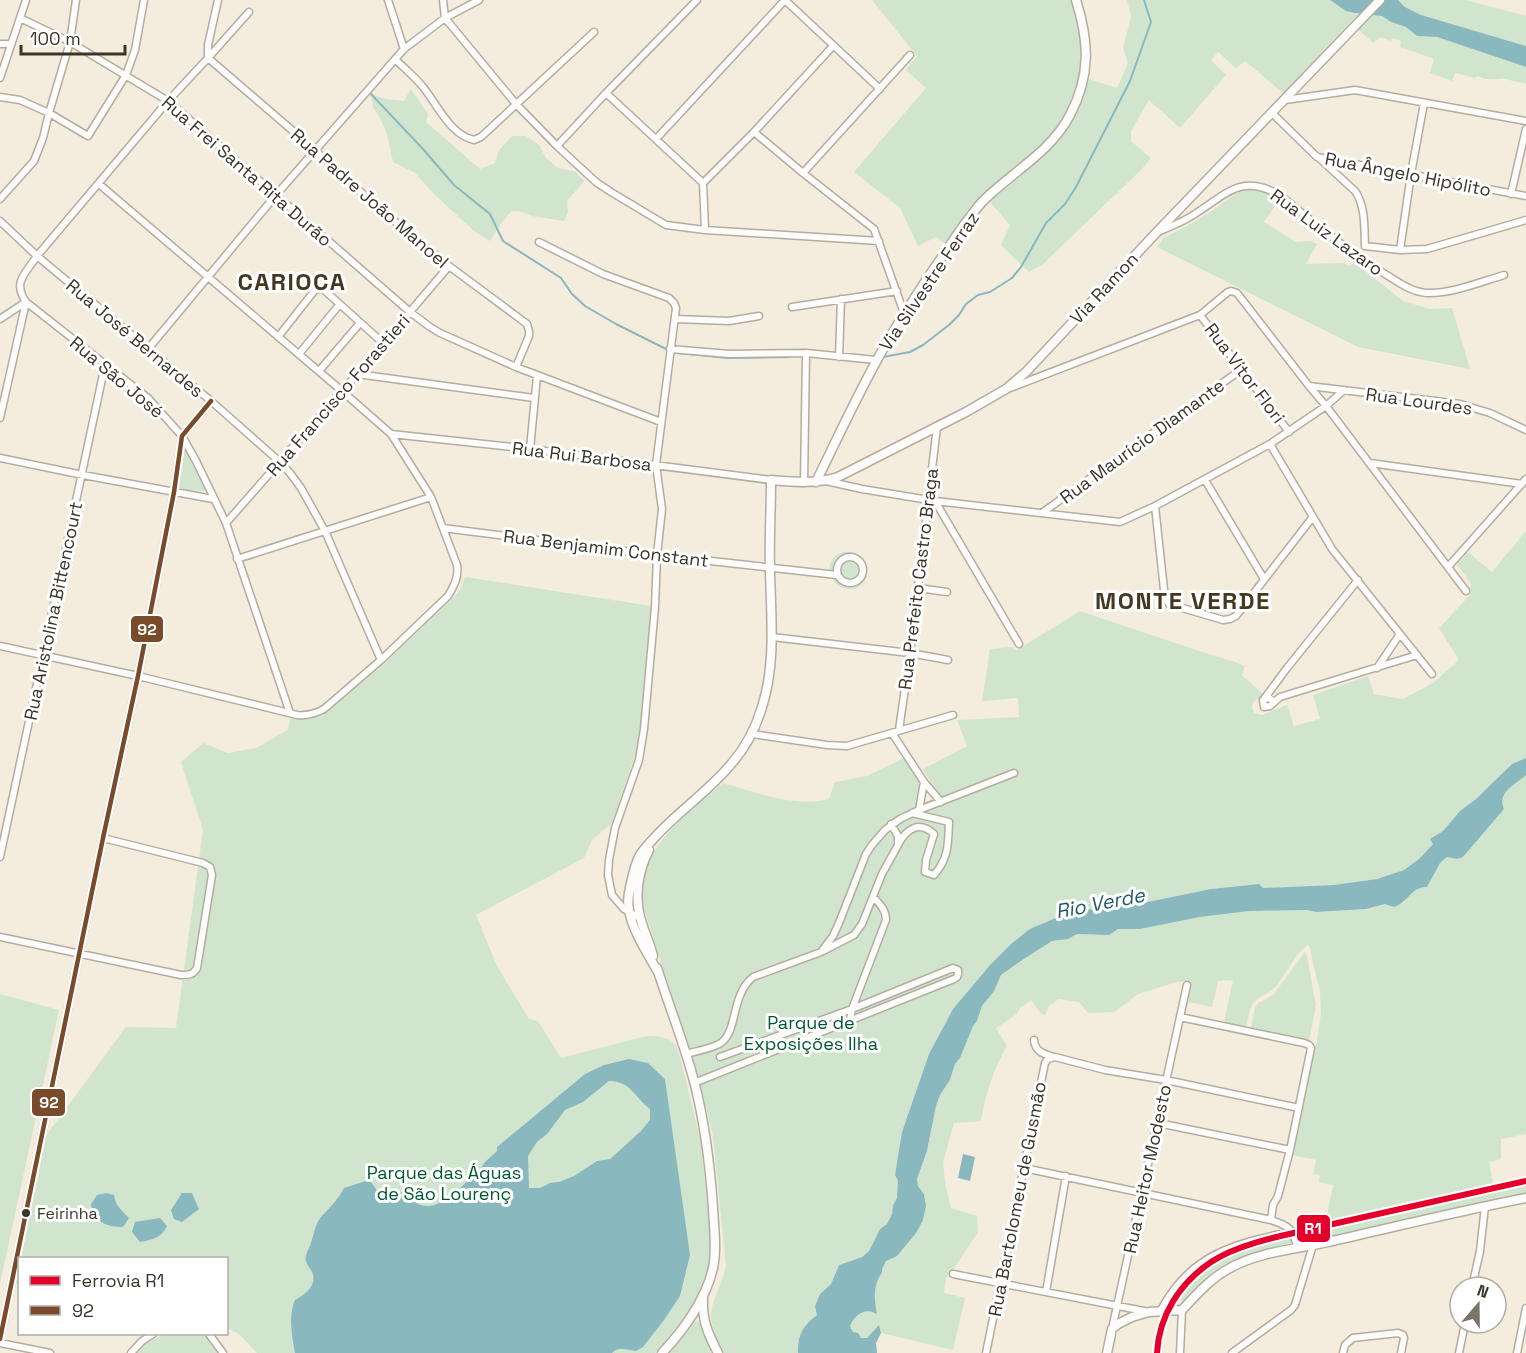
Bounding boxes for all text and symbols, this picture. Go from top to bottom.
scale bar [21,18,124,56]
text: 100 m [30,27,81,50]
street label: Rua Frei Santa Rita Durão [157,91,337,251]
street label: Rua Padre João Manoel [286,123,454,273]
street label: Rua Ângelo Hipólito [1323,147,1493,201]
street label: Rua Luiz Lazaro [1266,183,1388,281]
street label: Via Silvestre Ferraz [874,207,984,355]
street label: Via Ramon [1065,247,1143,329]
district label: CARIOCA [237,266,347,297]
street label: Rua José Bernardes [62,274,208,402]
street label: Rua Francisco Forastieri [261,309,415,481]
street label: Rua Vítor Flori [1200,318,1290,428]
street label: Rua São José [65,331,169,423]
street label: Rua Maurício Diamante [1055,373,1229,509]
street label: Rua Lourdes [1364,382,1474,420]
street label: Rua Rui Barbosa [511,436,653,476]
street label: Rua Prefeito Castro Braga [893,467,943,691]
street label: Rua Aristolina Bittencourt [19,500,87,722]
street label: Rua Benjamim Constant [502,524,710,572]
district label: MONTE VERDE [1095,585,1271,616]
line badge: 92 [130,615,164,643]
text: 92 [137,619,157,640]
water label: Rio Verde [1053,881,1148,924]
park label: Parque de Exposições Ilha [744,1011,878,1055]
street label: Rua Bartolomeu de Gusmão [983,1080,1051,1318]
street label: Rua Heitor Modesto [1118,1082,1176,1256]
line badge: 92 [31,1088,66,1117]
text: 92 [39,1092,59,1113]
park label: Parque das Águas de São Lourenç [367,1161,521,1205]
place label: Feirinha [37,1203,98,1224]
marker: Feirinha [20,1207,32,1219]
line badge: R1 [1296,1214,1331,1243]
text: R1 [1304,1218,1322,1239]
legend [18,1257,228,1335]
text: Ferrovia R1 [72,1269,164,1292]
north arrow [1448,1275,1508,1335]
text: N [1474,1280,1492,1303]
text: 92 [72,1299,94,1322]

